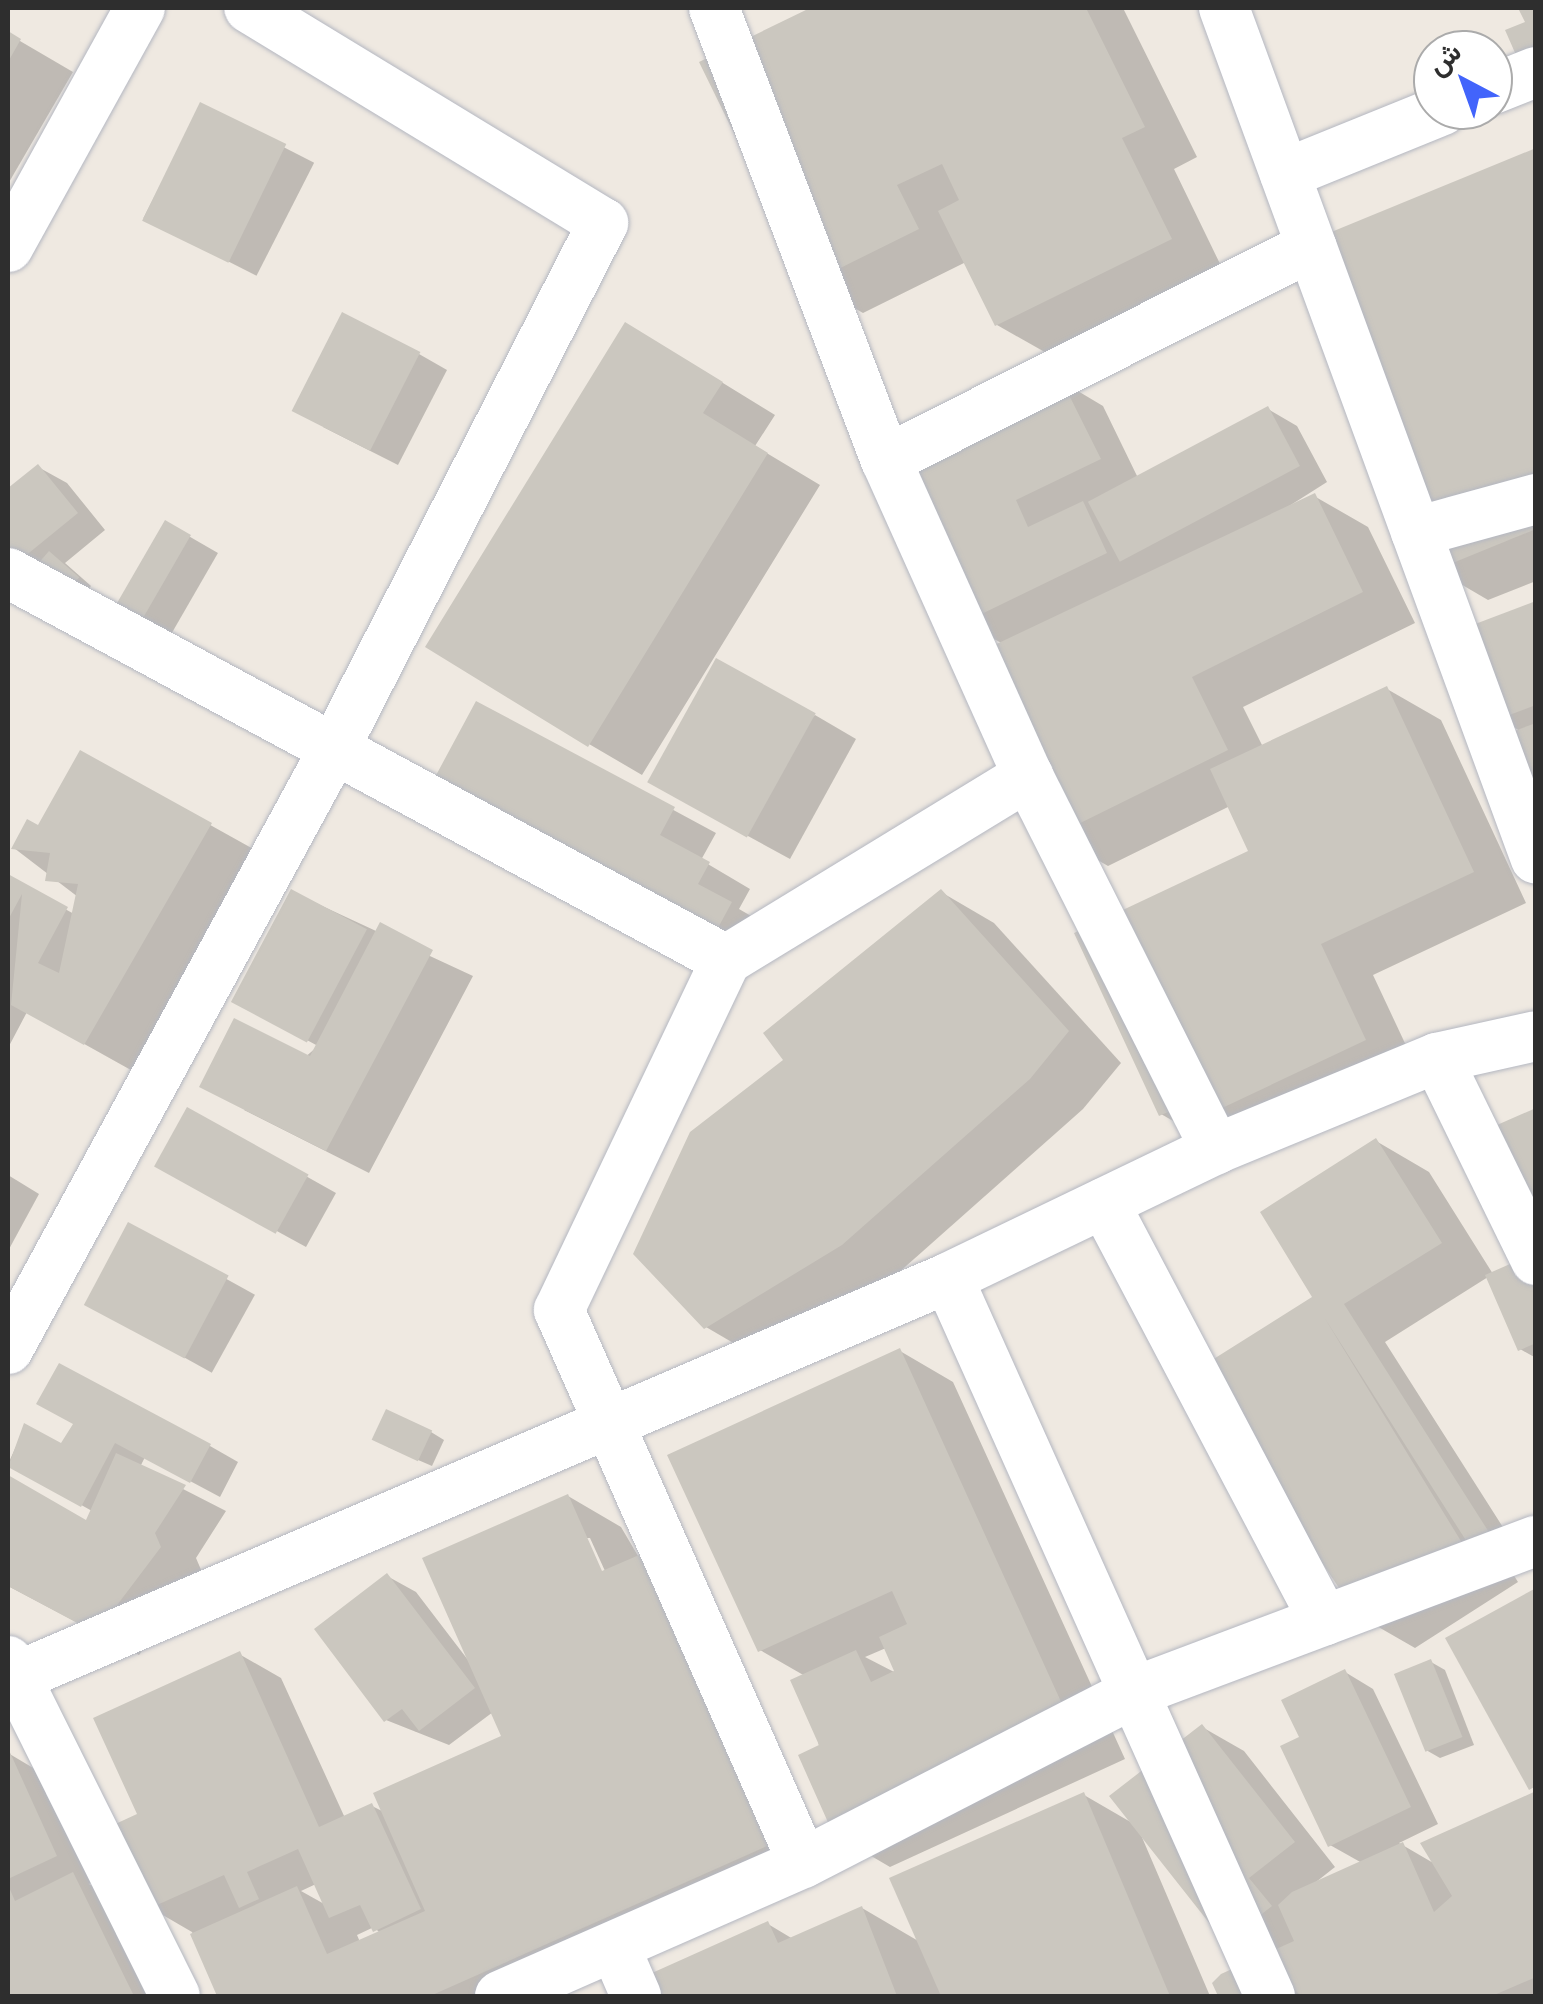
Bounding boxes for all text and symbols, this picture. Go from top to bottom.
north arrow [1413,30,1513,130]
text: ش [1421,35,1468,83]

